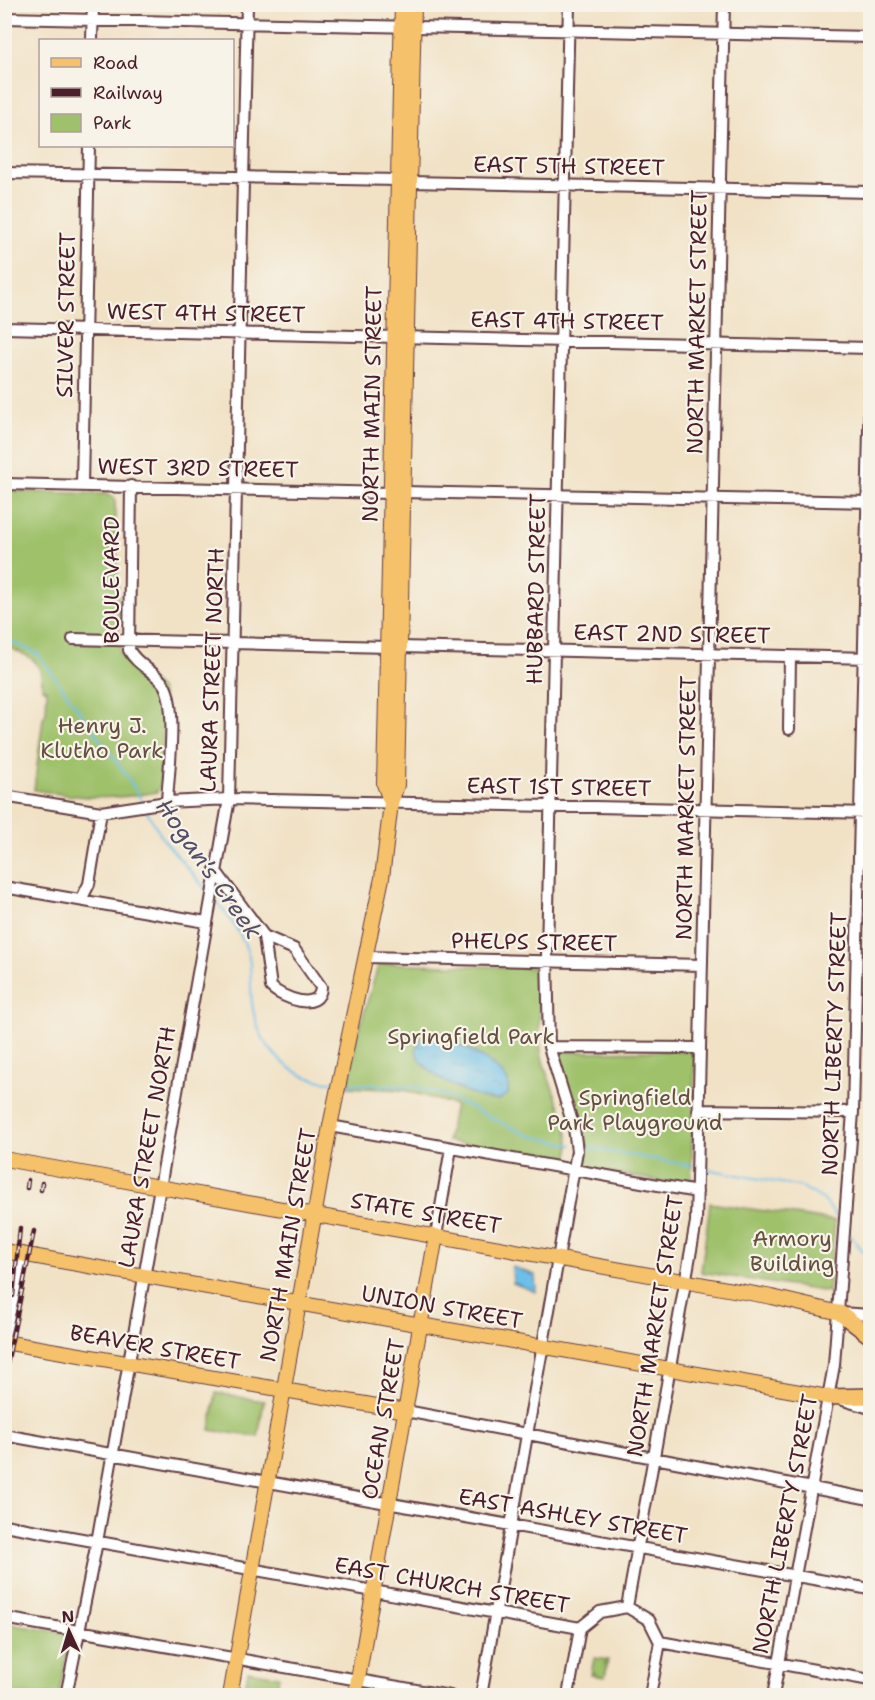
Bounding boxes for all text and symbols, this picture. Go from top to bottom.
legend [39,39,234,147]
text: Road [93,51,138,75]
text: Railway [93,81,163,105]
text: Park [93,111,132,135]
street label: EAST 5TH STREET [473,150,666,182]
street label: NORTH MARKET STREET [680,189,714,455]
street label: SILVER STREET [50,231,82,398]
street label: NORTH MAIN STREET [355,285,389,523]
street label: WEST 4TH STREET [106,297,306,329]
street label: EAST 4TH STREET [470,305,664,337]
street label: WEST 3RD STREET [97,452,299,484]
street label: HUBBARD STREET [520,493,552,685]
street label: BOULEVARD [97,516,126,644]
street label: LAURA STREET NORTH [193,547,231,793]
street label: EAST 2ND STREET [573,618,771,650]
street label: NORTH MARKET STREET [669,675,703,941]
park label: Henry J. Klutho Park [40,711,164,765]
street label: EAST 1ST STREET [466,771,652,803]
water label: Hogan's Creek [148,792,270,946]
street label: NORTH LIBERTY STREET [815,911,853,1176]
street label: PHELPS STREET [451,926,618,958]
park label: Springfield Park [387,1022,555,1051]
street label: LAURA STREET NORTH [111,1024,183,1270]
park label: Springfield Park Playground [547,1083,723,1137]
street label: NORTH MAIN STREET [253,1125,323,1364]
street label: STATE STREET [348,1185,504,1241]
street label: NORTH MARKET STREET [620,1193,690,1459]
park label: Armory Building [750,1224,834,1278]
street label: UNION STREET [359,1279,525,1336]
street label: BEAVER STREET [67,1318,243,1376]
street label: OCEAN STREET [355,1336,411,1502]
street label: NORTH LIBERTY STREET [746,1391,825,1656]
street label: EAST ASHLEY STREET [456,1482,690,1551]
street label: EAST CHURCH STREET [332,1550,572,1620]
north arrow [39,1601,99,1661]
text: N [61,1606,75,1627]

